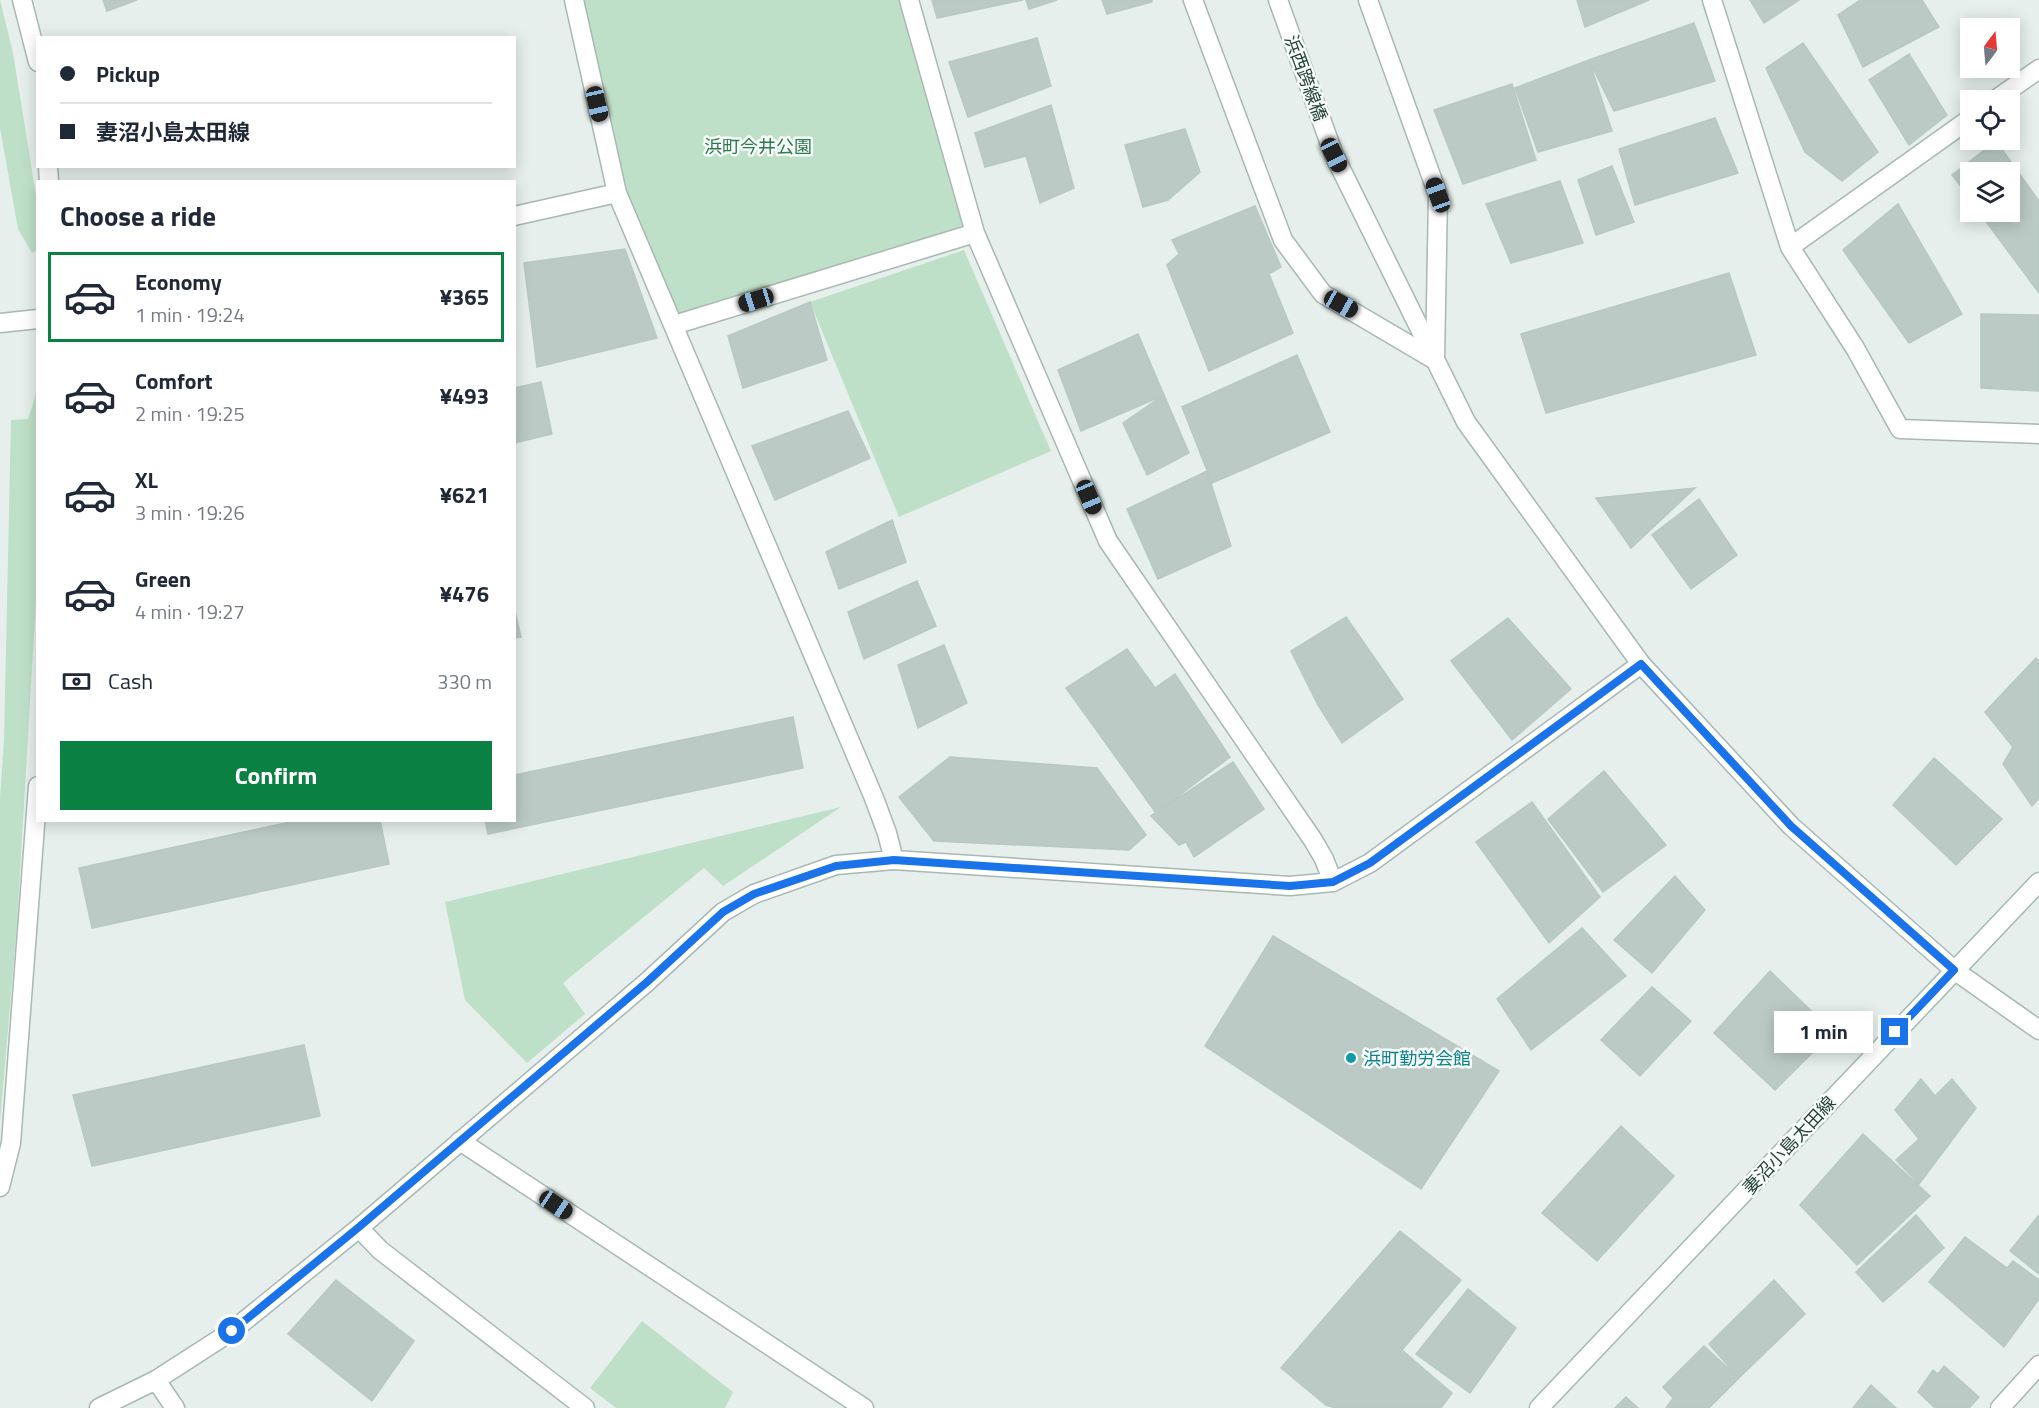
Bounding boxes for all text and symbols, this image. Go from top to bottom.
north arrow [1960,18,2020,78]
map controls [1960,18,2020,222]
street label: 浜西跨線橋 [1278,31,1334,125]
text: Pickup [96,57,160,91]
car [584,84,610,124]
button: locate [1960,90,2020,150]
text: 妻沼小島太田線 [96,115,250,149]
park label: 浜町今井公園 [704,133,812,160]
car [1318,135,1350,175]
button: layers [1960,162,2020,222]
car [1423,175,1453,215]
text: Choose a ride [60,195,216,236]
text: Economy [135,265,222,299]
icon: car [63,270,117,324]
text: ¥365 [440,280,489,314]
car [736,286,776,314]
car [1321,287,1361,321]
text: 1 min · 19:24 [135,299,245,330]
text: Comfort [135,364,213,398]
icon: car [63,369,117,423]
text: ¥493 [440,379,489,413]
text: 2 min · 19:25 [135,398,245,429]
text: XL [135,463,158,497]
icon: car [63,468,117,522]
car [1074,477,1104,517]
text: ¥621 [440,478,489,512]
text: 3 min · 19:26 [135,497,245,528]
text: Green [135,562,191,596]
icon: car [63,567,117,621]
text: ¥476 [440,577,489,611]
text: 4 min · 19:27 [135,596,245,627]
text: Cash [108,664,153,698]
icon: cash [60,665,93,698]
text: 330 m [437,666,492,697]
button: Confirm [60,741,492,810]
callout: 1 min [1775,1011,1874,1053]
text: 1 min [1799,1016,1848,1047]
route end [1881,1018,1908,1045]
place label: 浜町勤労会館 [1363,1045,1471,1072]
marker: 浜町勤労会館 [1344,1051,1358,1065]
street label: 妻沼小島太田線 [1736,1090,1842,1200]
car [536,1187,576,1223]
route start [218,1317,245,1344]

